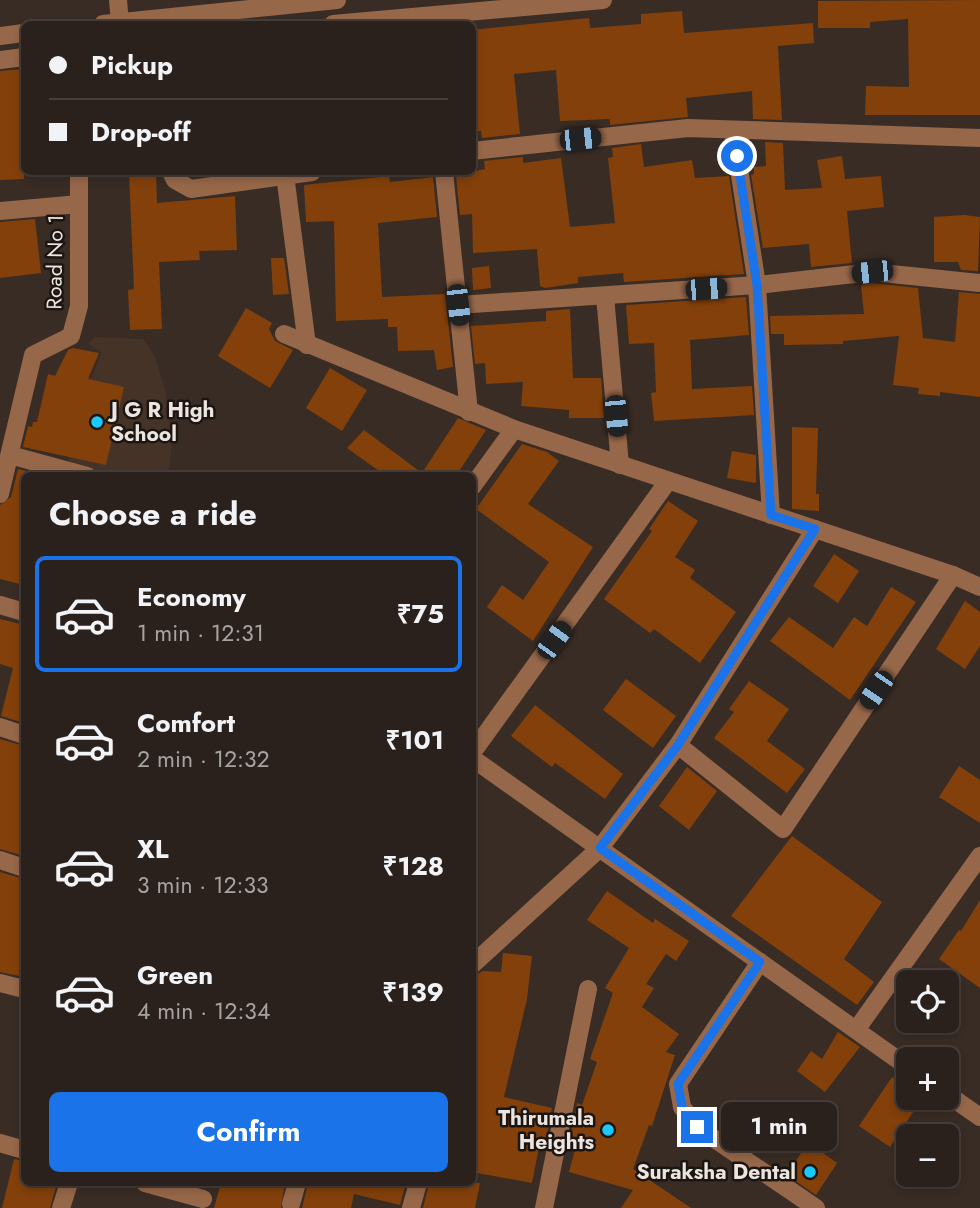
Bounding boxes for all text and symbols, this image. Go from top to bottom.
text: Pickup [91,46,173,84]
text: Drop-off [91,113,191,151]
car [559,126,602,152]
route start [721,140,753,172]
street label: Road No 1 [39,214,71,310]
car [851,259,894,285]
car [685,277,728,301]
car [446,283,471,327]
car [604,394,629,438]
place label: J G R High School [107,395,215,449]
marker: J G R High School [89,414,105,430]
text: Choose a ride [49,491,257,537]
text: Economy [137,578,246,616]
icon: car [53,583,116,646]
text: ₹75 [397,595,444,633]
text: 1 min · 12:31 [137,616,264,650]
car [534,617,575,663]
car [856,667,897,713]
text: Comfort [137,704,235,742]
icon: car [53,709,116,772]
text: ₹101 [385,721,444,759]
text: 2 min · 12:32 [137,742,270,776]
text: XL [137,830,169,868]
icon: car [53,835,116,898]
text: ₹128 [383,847,444,885]
text: 3 min · 12:33 [137,868,269,902]
text: Green [137,956,213,994]
icon: car [53,961,116,1024]
map controls [896,970,959,1187]
button: locate [896,970,959,1033]
text: ₹139 [382,973,444,1011]
text: 4 min · 12:34 [137,994,270,1028]
button: + [896,1047,959,1110]
button: Confirm [49,1092,448,1172]
callout: 1 min [722,1102,837,1152]
place label: Thirumala Heights [498,1103,594,1157]
text: 1 min [750,1109,808,1143]
route end [681,1111,713,1143]
marker: Thirumala Heights [600,1122,616,1138]
button: − [896,1124,959,1187]
place label: Suraksha Dental [636,1157,796,1187]
marker: Suraksha Dental [802,1164,818,1180]

